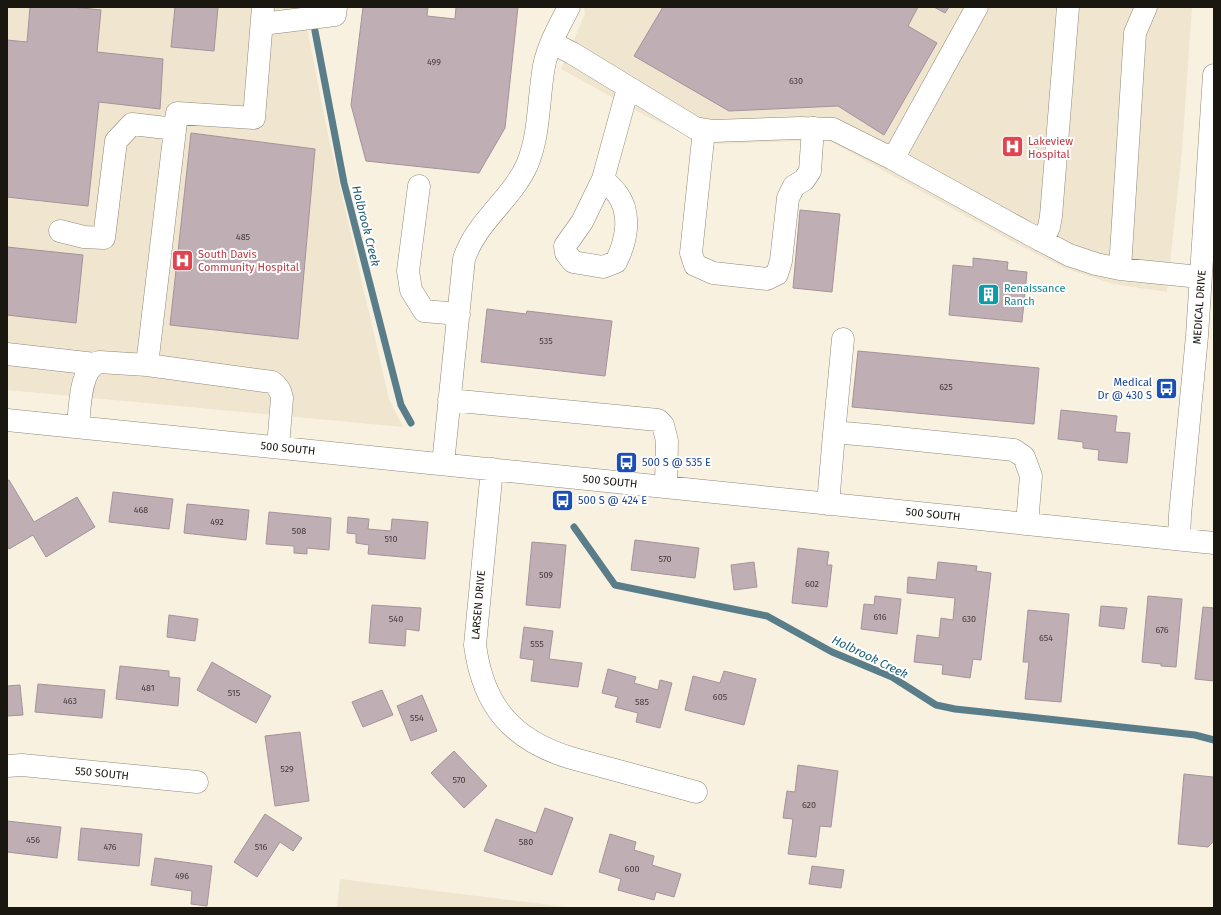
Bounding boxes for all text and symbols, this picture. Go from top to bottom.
house number: 499 [427,57,441,67]
house number: 630 [789,76,803,86]
hospital icon: Lakeview Hospital [999,134,1025,160]
place label: Lakeview Hospital [1028,135,1073,161]
water label: Holbrook Creek [349,184,383,268]
house number: 485 [236,232,251,242]
hospital icon: South Davis Community Hospital [169,247,195,273]
place label: South Davis Community Hospital [198,248,299,274]
street label: MEDICAL DRIVE [1190,269,1209,345]
building icon: Renaissance Ranch [975,281,1001,307]
place label: Renaissance Ranch [1004,282,1066,308]
house number: 535 [539,336,553,346]
bus stop icon: Medical Dr @ 430 S [1154,375,1180,401]
place label: Medical Dr @ 430 S [1097,376,1152,402]
house number: 625 [939,382,953,392]
street label: 500 SOUTH [260,439,316,458]
bus stop icon: 500 S @ 535 E [613,449,639,475]
place label: 500 S @ 535 E [642,456,711,469]
street label: 500 SOUTH [582,472,638,491]
bus stop icon: 500 S @ 424 E [550,487,576,513]
place label: 500 S @ 424 E [578,494,647,507]
house number: 468 [134,505,148,515]
street label: 500 SOUTH [905,505,961,524]
house number: 492 [210,517,224,527]
house number: 508 [292,526,306,536]
house number: 510 [385,534,397,544]
house number: 570 [658,554,672,564]
street label: LARSEN DRIVE [469,570,488,640]
house number: 509 [539,570,553,580]
house number: 602 [805,579,819,589]
house number: 616 [873,612,887,622]
house number: 540 [389,614,403,624]
house number: 630 [962,614,976,624]
house number: 676 [1155,625,1169,635]
water label: Holbrook Creek [830,633,911,682]
house number: 654 [1039,633,1053,643]
house number: 555 [530,639,544,649]
house number: 481 [141,683,155,693]
house number: 515 [228,688,241,698]
house number: 605 [713,692,728,702]
house number: 463 [63,696,77,706]
house number: 585 [635,697,649,707]
house number: 554 [410,713,424,723]
street label: 550 SOUTH [74,764,130,783]
house number: 529 [280,764,294,774]
house number: 570 [452,775,466,785]
house number: 620 [802,800,816,810]
house number: 456 [26,835,40,845]
house number: 580 [519,837,533,847]
house number: 476 [103,842,117,852]
house number: 516 [255,842,268,852]
house number: 600 [625,864,639,874]
house number: 496 [175,871,189,881]

